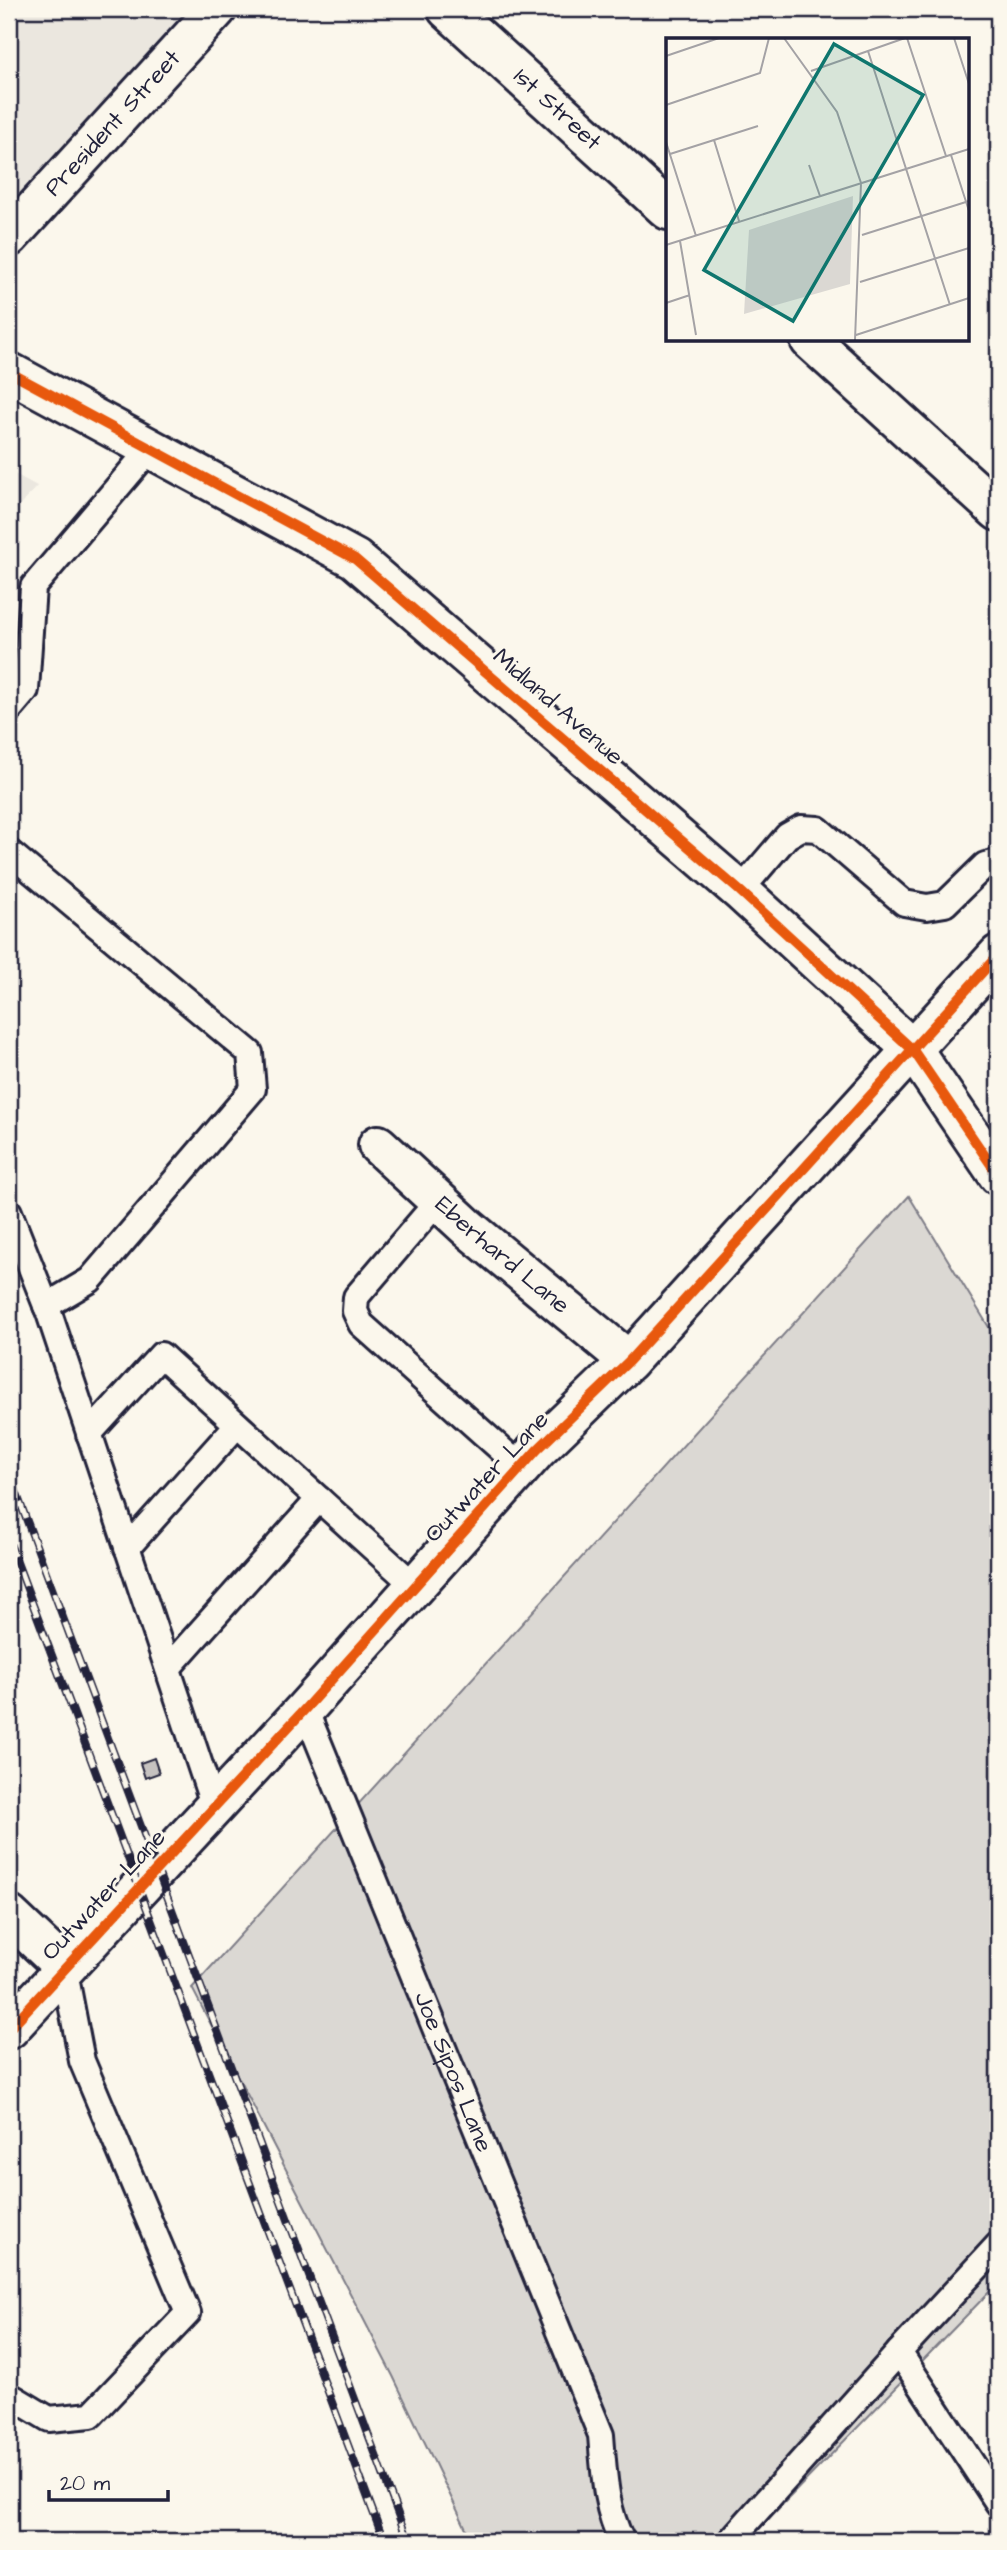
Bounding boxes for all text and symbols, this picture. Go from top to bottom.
inset map [666,38,968,341]
street label: President Street [37,42,189,204]
street label: 1st Street [506,60,609,159]
street label: Midland Avenue [485,640,631,774]
street label: Eberhard Lane [427,1188,577,1322]
street label: Outwater Lane [417,1404,557,1550]
street label: Outwater Lane [34,1822,174,1968]
street label: Joe Sipos Lane [405,1987,501,2157]
scale bar [49,2459,168,2503]
text: 20 m [60,2469,111,2498]

